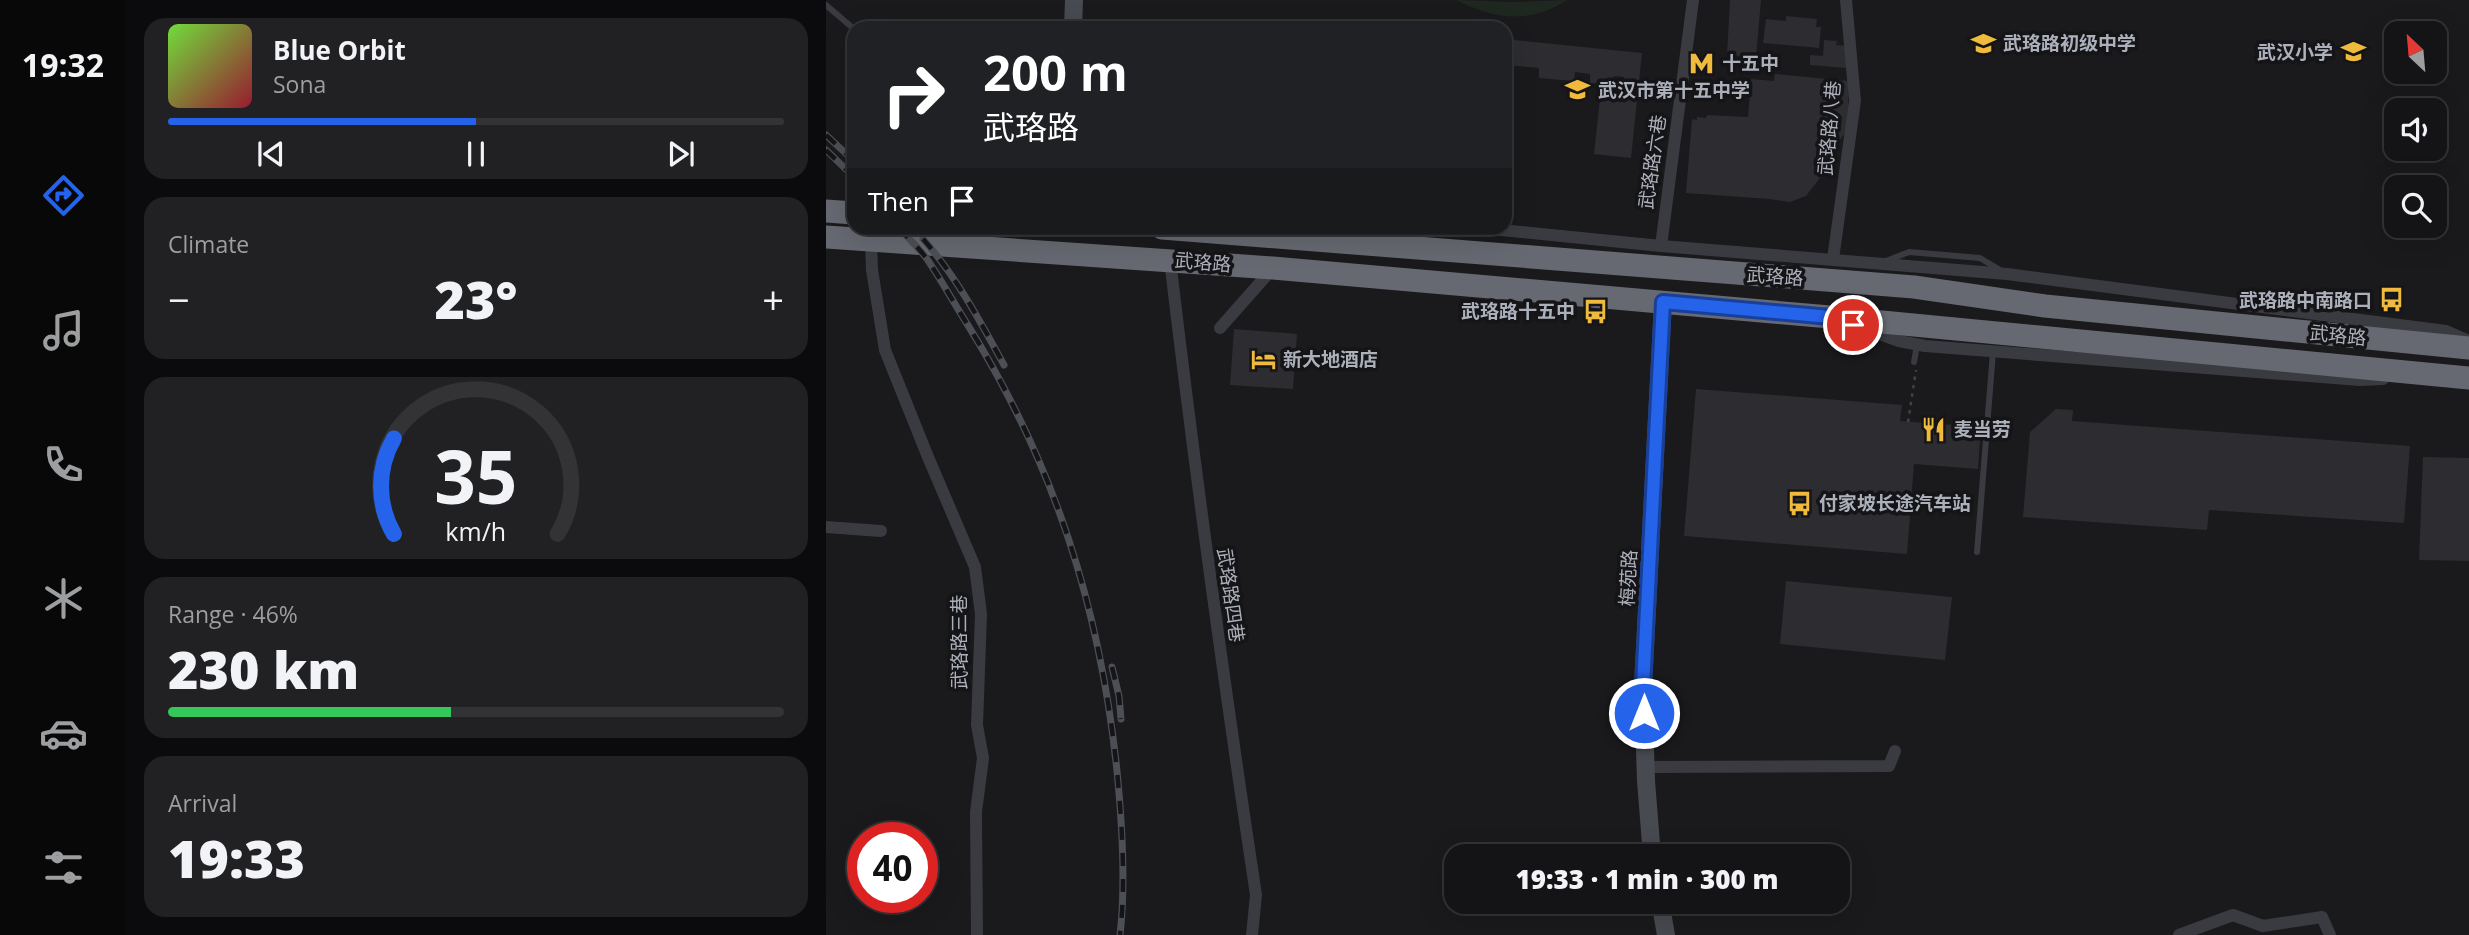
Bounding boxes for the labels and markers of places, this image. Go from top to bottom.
school or university icon: 武珞路初级中学 [1969,29,1997,57]
place label: 武珞路初级中学 [2003,30,2136,56]
school or university icon: 武汉小学 [2339,38,2367,66]
place label: 武汉小学 [2257,39,2333,65]
metro station icon: 十五中 [1688,49,1716,77]
place label: 十五中 [1722,50,1779,76]
school or university icon: 武汉市第十五中学 [1564,76,1592,104]
place label: 武汉市第十五中学 [1598,77,1750,103]
bus stop icon: 武珞路中南路口 [2378,286,2406,314]
place label: 武珞路中南路口 [2239,287,2372,313]
pin [1823,295,1883,355]
bus stop icon: 武珞路十五中 [1581,297,1609,325]
place label: 武珞路十五中 [1461,298,1575,324]
hotel icon: 新大地酒店 [1249,345,1277,373]
place label: 新大地酒店 [1283,346,1378,372]
restaurant icon: 麦当劳 [1920,415,1948,443]
place label: 麦当劳 [1954,416,2011,442]
bus stop icon: 付家坡长途汽车站 [1785,489,1813,517]
place label: 付家坡长途汽车站 [1819,490,1971,516]

